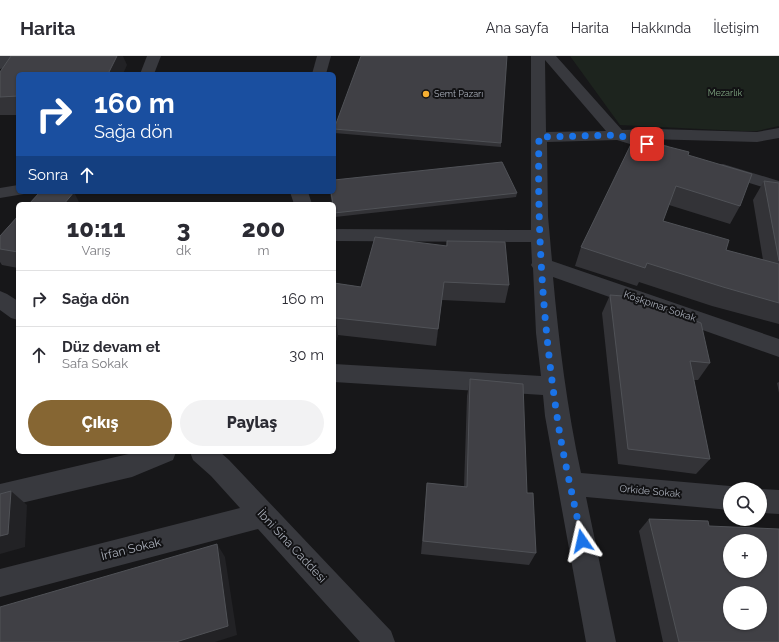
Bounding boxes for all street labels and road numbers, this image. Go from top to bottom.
street label: Köşkpınar Sokak [622,288,698,324]
street label: Orkide Sokak [619,483,682,499]
street label: İbni Sina Caddesi [255,507,329,585]
street label: İrfan Sokak [100,535,163,563]

